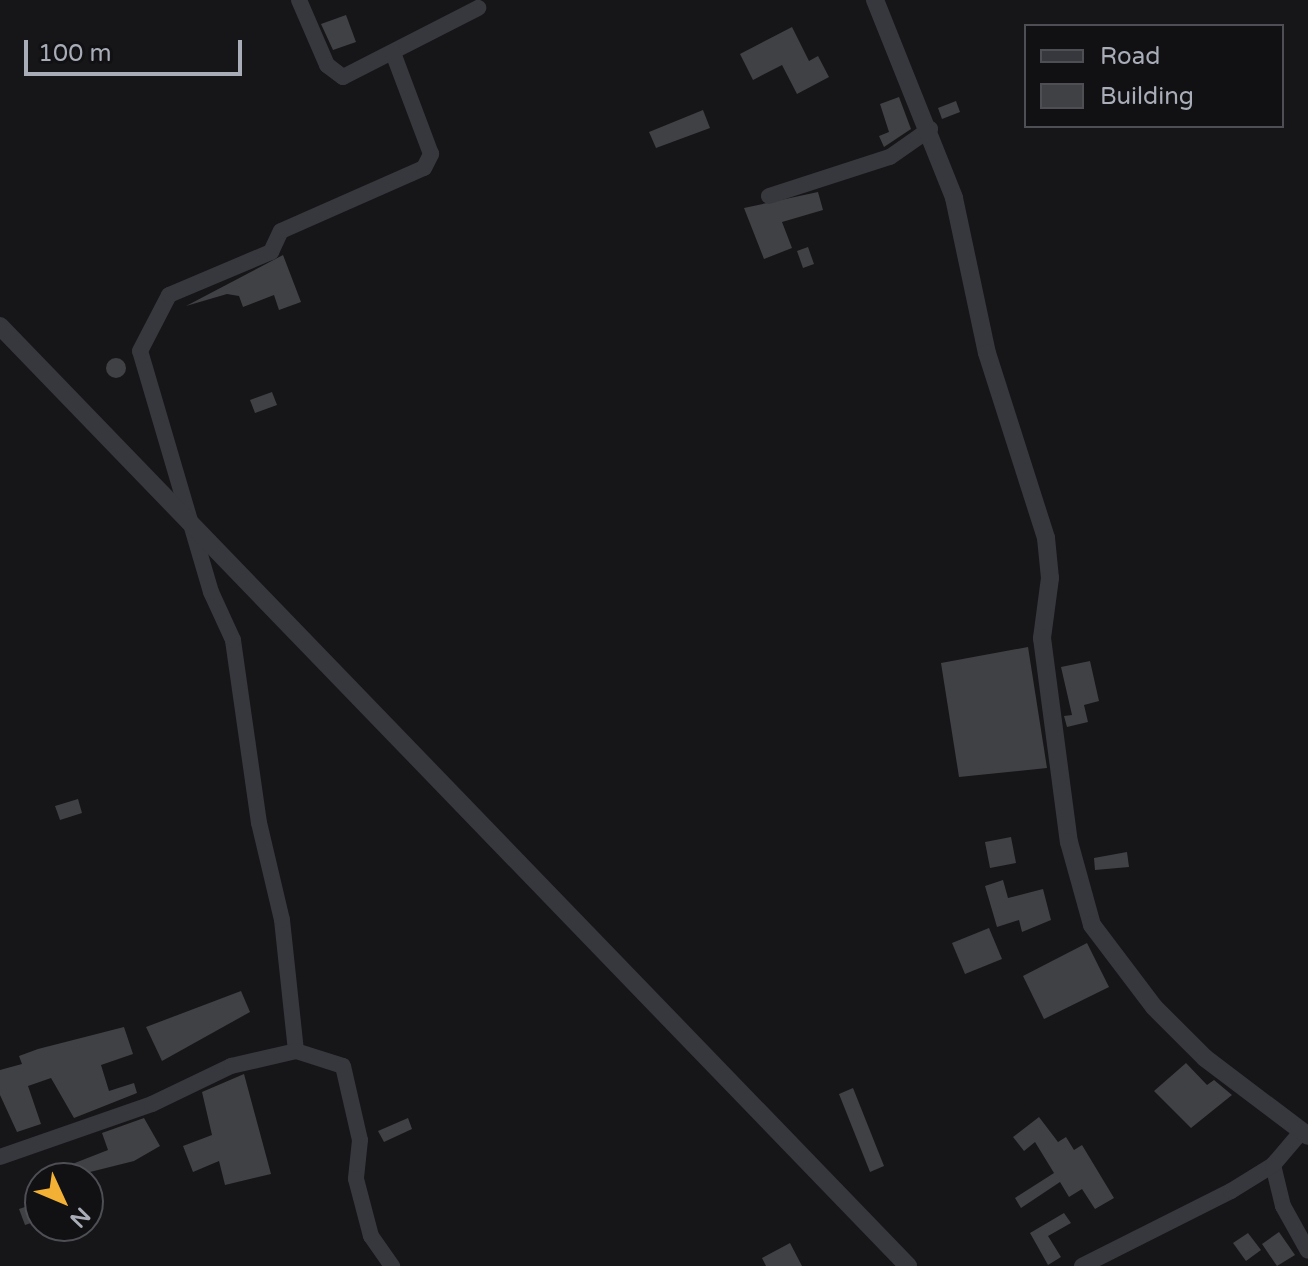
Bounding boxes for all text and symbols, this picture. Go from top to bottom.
scale bar [28,24,246,74]
legend [1024,24,1284,128]
text: 100 m [38,39,112,68]
text: Road [1100,42,1160,71]
text: Building [1100,82,1194,111]
north arrow [24,1162,104,1242]
text: N [64,1202,95,1233]

